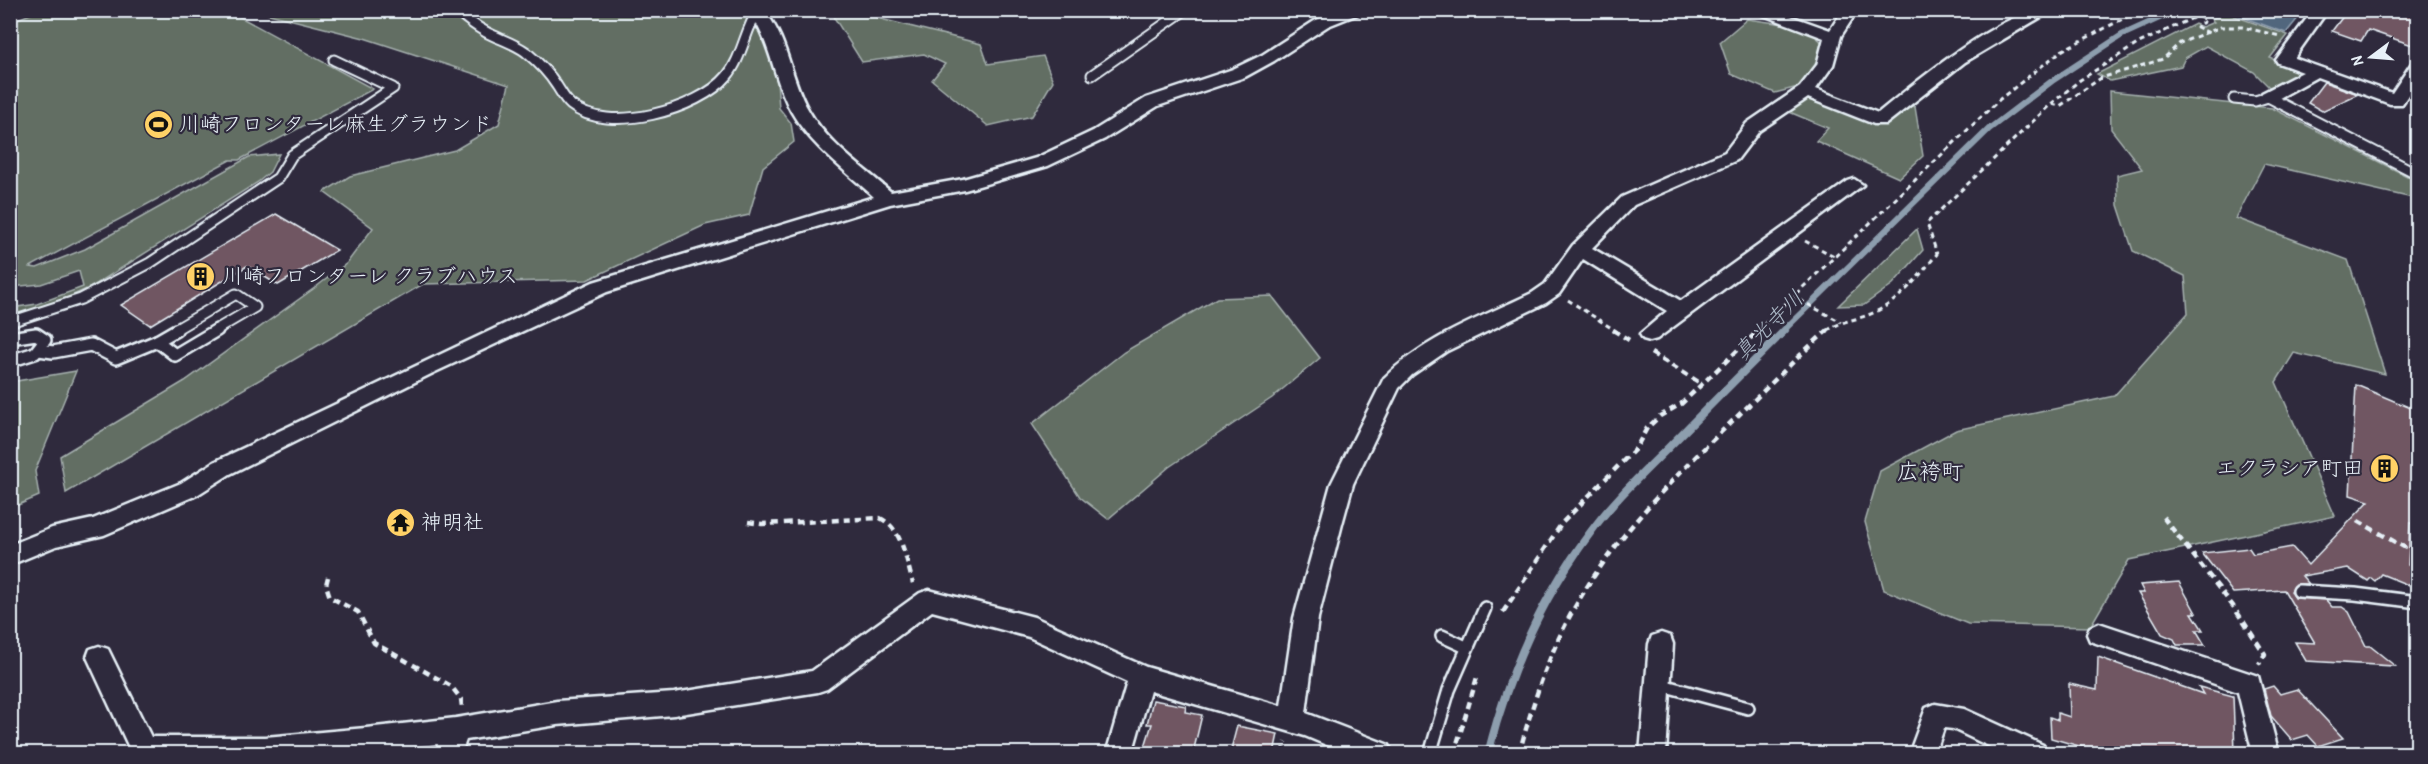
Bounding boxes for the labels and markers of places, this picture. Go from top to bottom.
sports icon: 川崎フロンターレ麻生グラウンド [142,108,174,140]
place label: 川崎フロンターレ麻生グラウンド [179,109,492,138]
building icon: 川崎フロンターレ クラブハウス [185,260,217,292]
place label: 川崎フロンターレ クラブハウス [222,261,518,290]
building icon: エクラシア町田 [2368,452,2400,484]
place label: エクラシア町田 [2216,453,2363,482]
temple icon: 神明社 [384,506,416,538]
place label: 神明社 [421,507,484,536]

